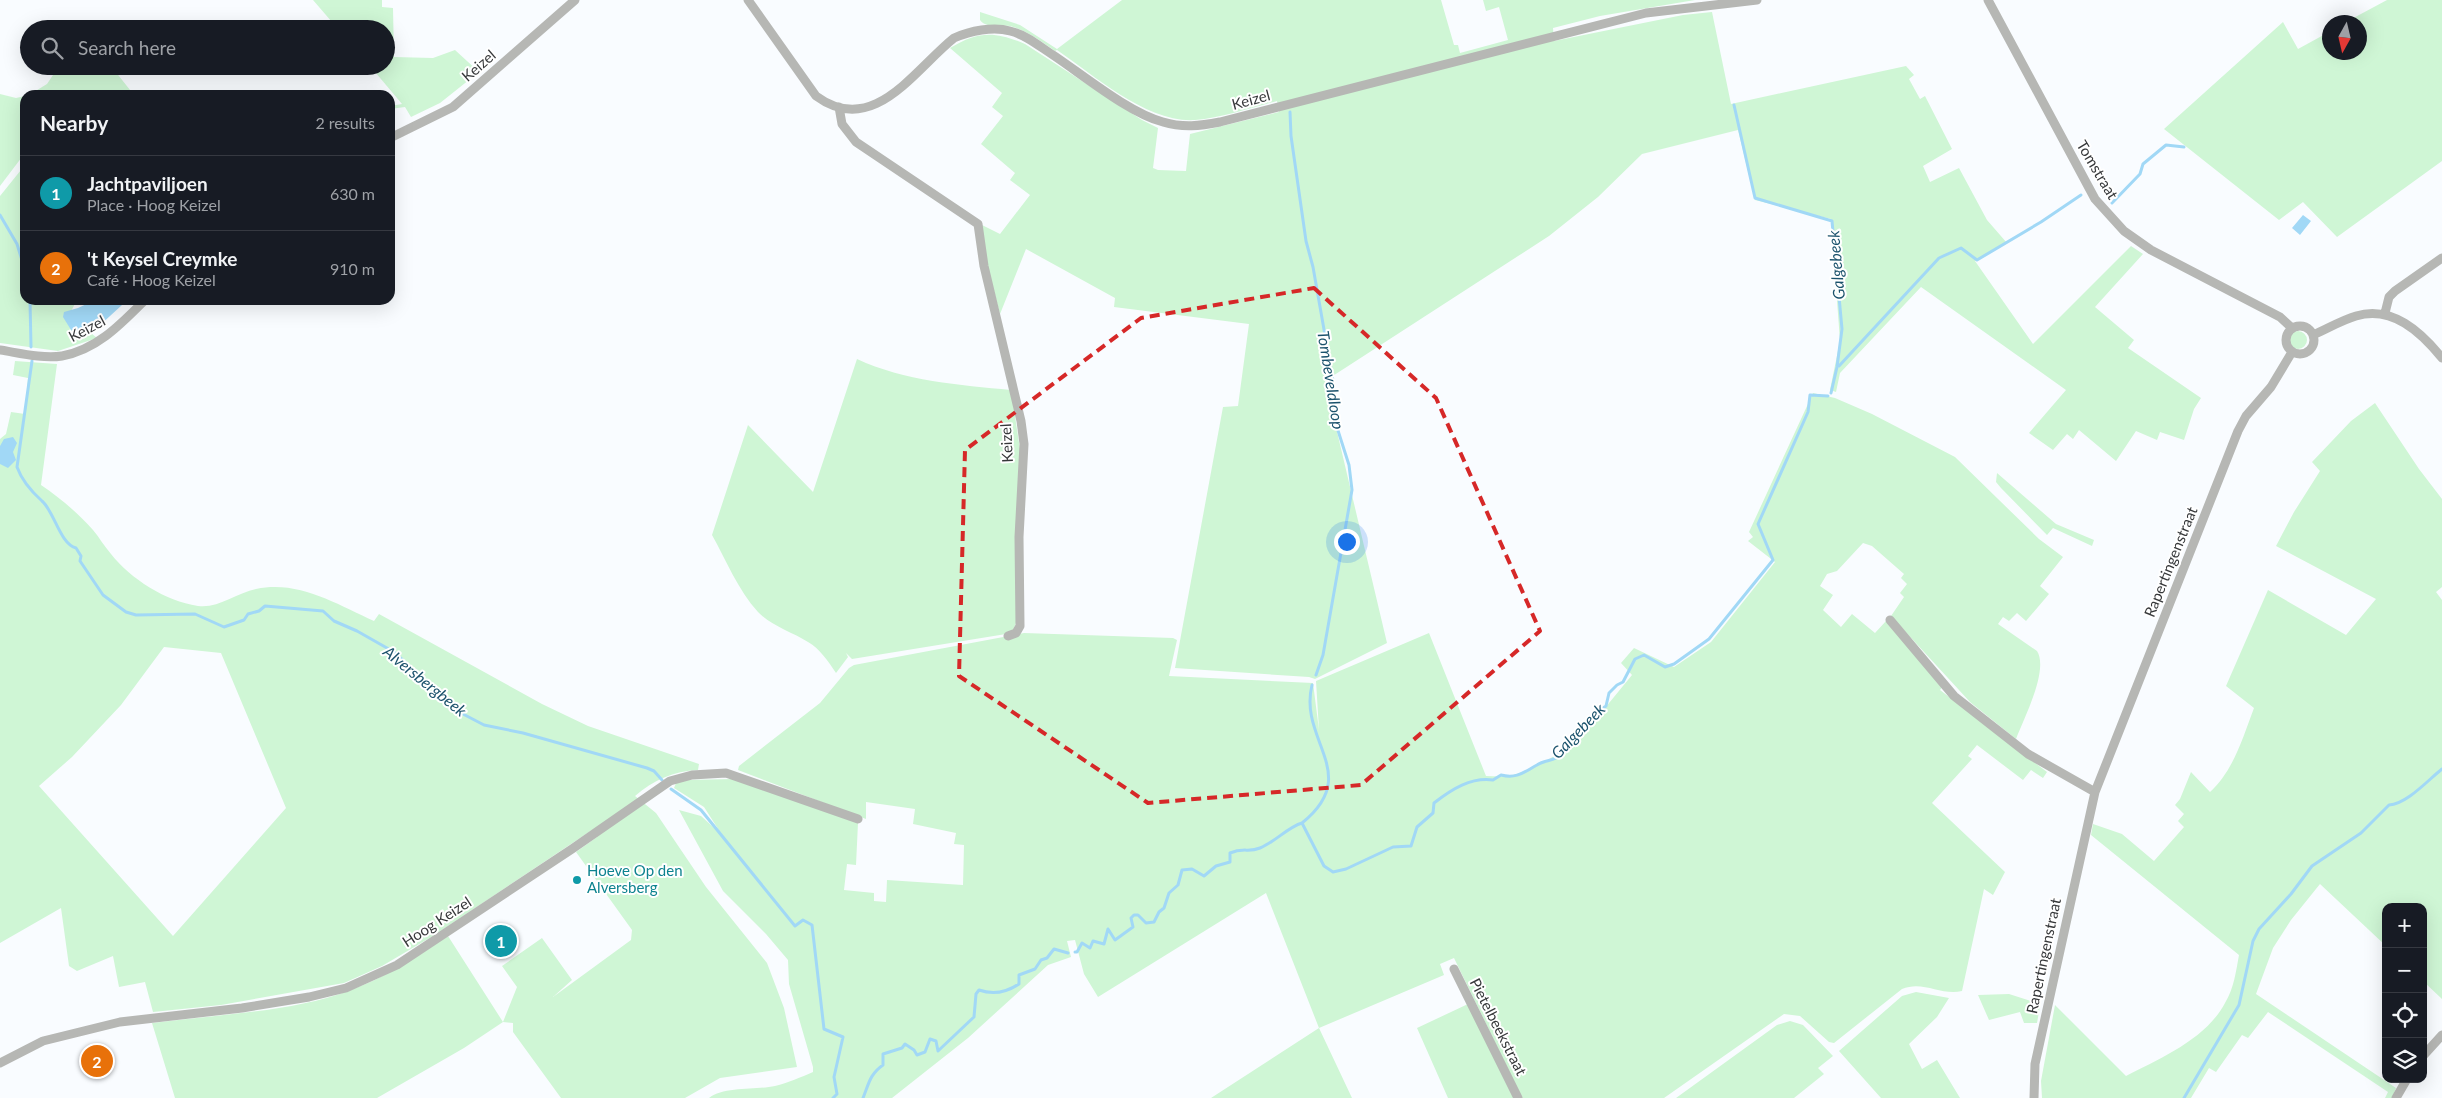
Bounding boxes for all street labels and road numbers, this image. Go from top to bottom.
street label: Keizel [458,46,499,85]
street label: Keizel [1230,85,1272,113]
street label: Tomstraat [2073,137,2123,203]
street label: Keizel [65,311,108,345]
street label: Keizel [996,423,1016,463]
street label: Rapertingenstraat [2140,503,2201,619]
street label: Hoog Keizel [398,892,474,950]
street label: Rapertingenstraat [2022,896,2064,1015]
street label: Pietelbeekstraat [1467,975,1531,1079]

